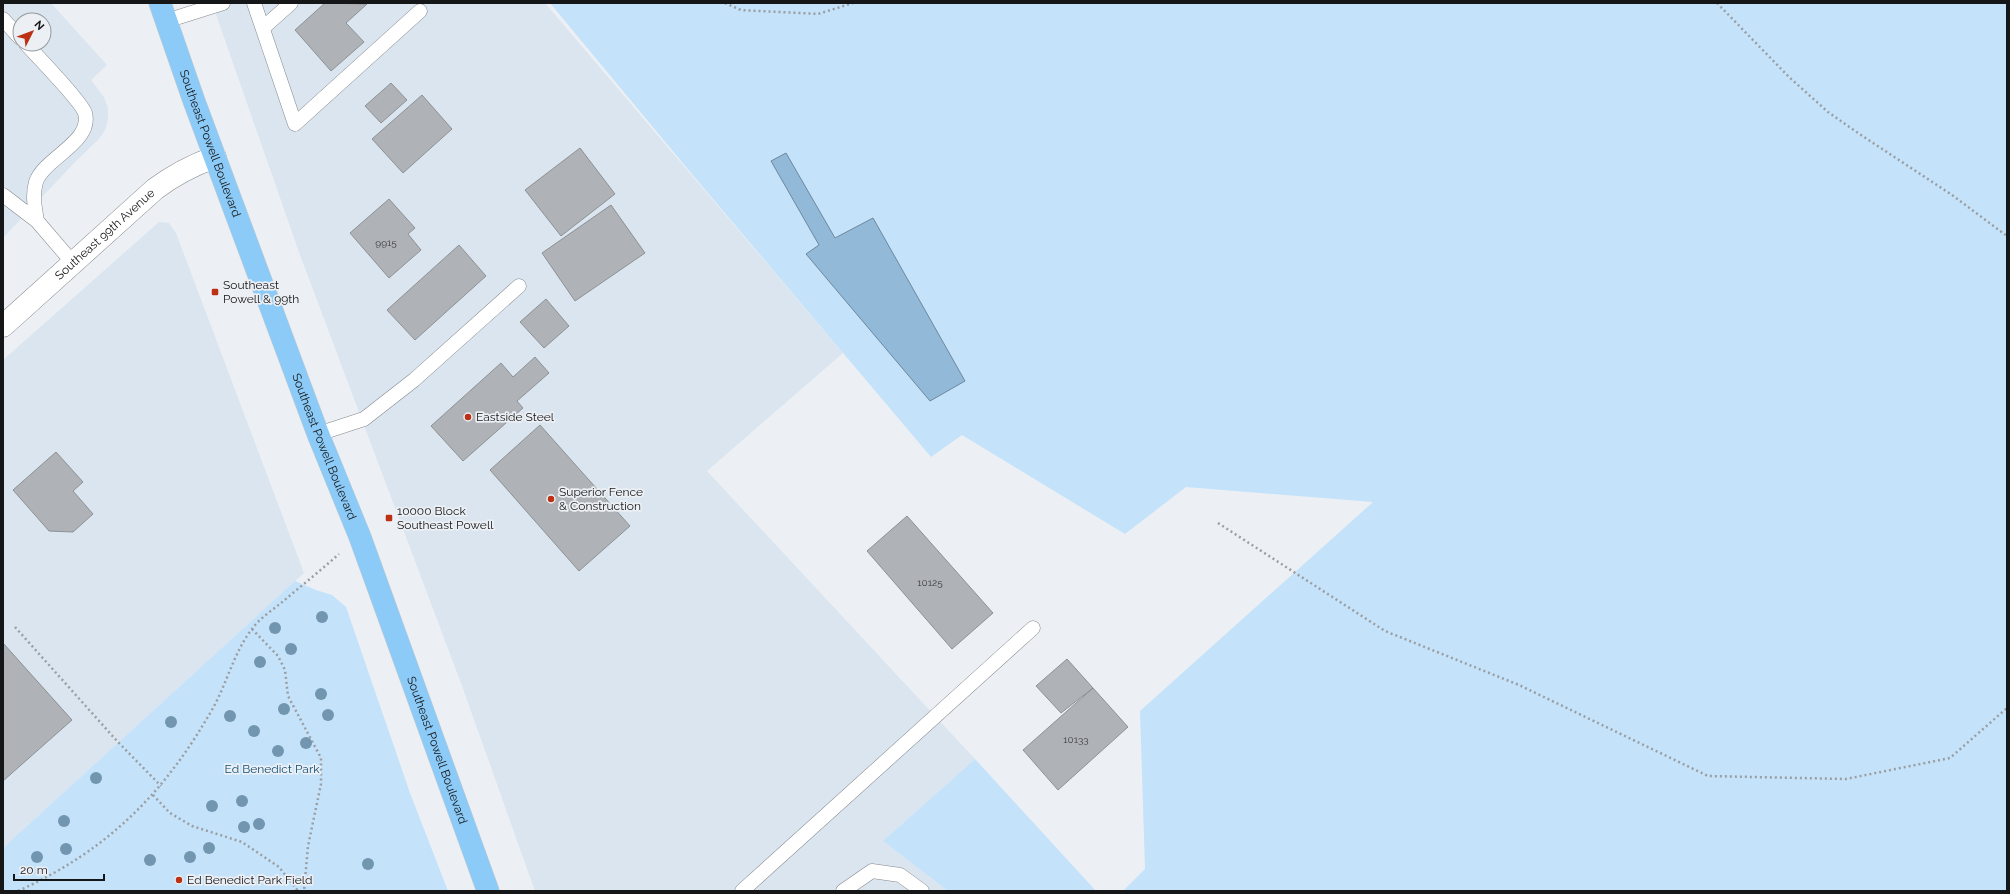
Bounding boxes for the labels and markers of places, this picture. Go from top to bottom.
place label: Southeast Powell & 99th [223,278,299,306]
marker: Southeast Powell & 99th [210,287,220,297]
place label: Eastside Steel [476,410,555,424]
marker: Eastside Steel [463,412,473,422]
place label: Superior Fence & Construction [559,485,643,513]
marker: Superior Fence & Construction [546,494,556,504]
place label: 10000 Block Southeast Powell [397,504,494,532]
marker: 10000 Block Southeast Powell [384,513,394,523]
place label: Ed Benedict Park Field [187,873,313,887]
marker: Ed Benedict Park Field [174,875,184,885]

